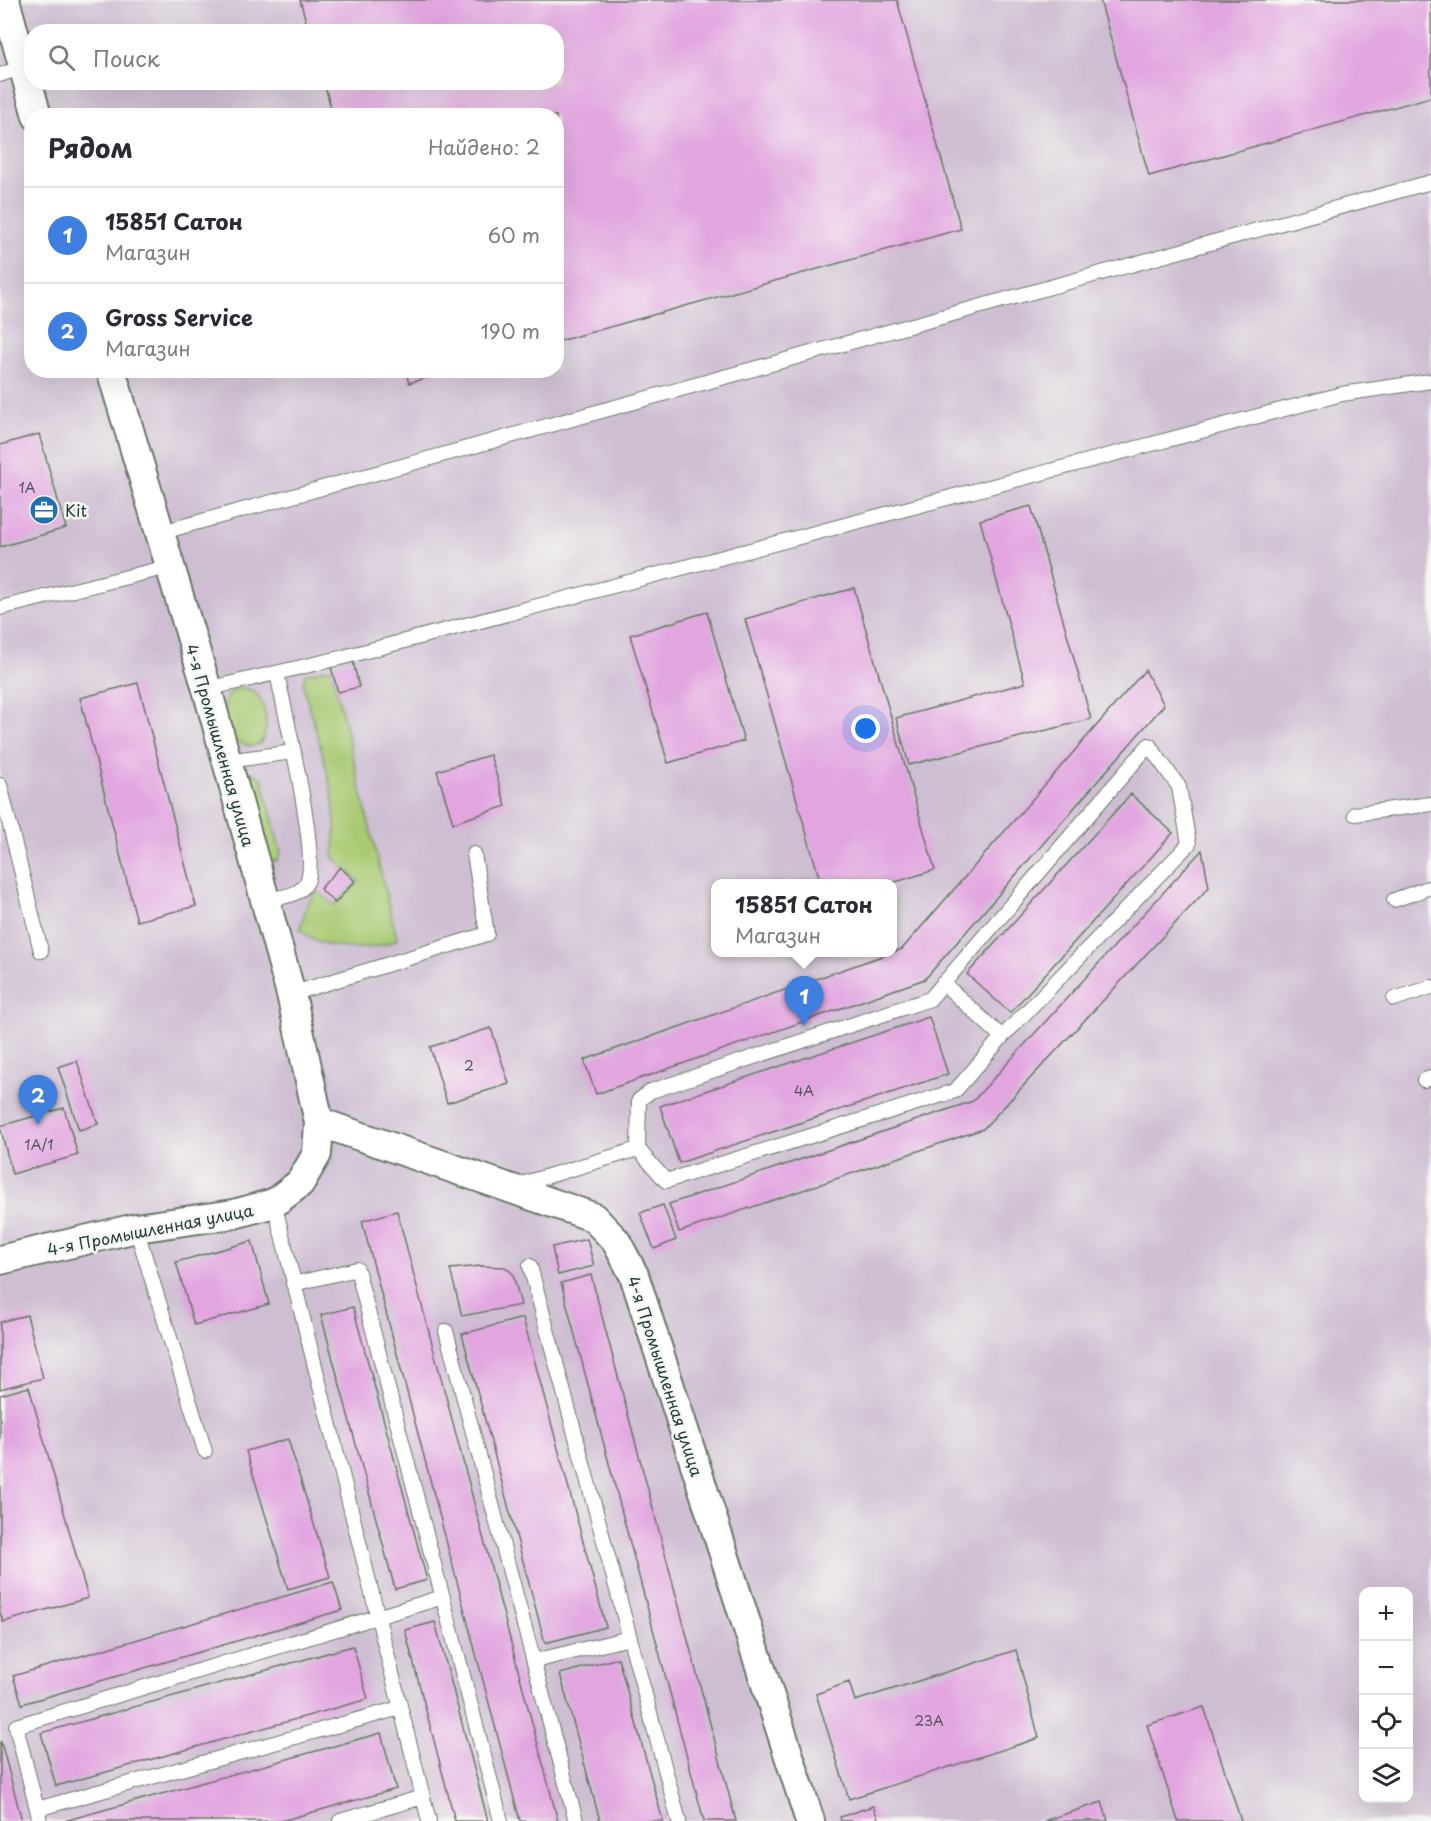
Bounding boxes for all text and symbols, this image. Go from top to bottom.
search box [24,24,564,90]
icon: search [45,41,78,74]
text: Поиск [93,41,160,74]
text: Рядом [48,128,133,167]
text: Найдено: 2 [428,132,540,162]
text: 15851 Сатон [105,204,243,237]
text: 1 [63,220,72,250]
text: 60 m [488,220,540,250]
text: Магазин [105,237,191,267]
text: Gross Service [105,300,253,333]
text: 2 [60,316,75,346]
text: 190 m [481,316,540,346]
text: Магазин [105,333,191,363]
house number: 1А [18,477,36,498]
office icon: Kit [28,494,60,526]
place label: Kit [65,498,87,522]
street label: 4-я Промышленная улица [181,641,261,849]
your location [851,714,880,743]
popup [711,879,897,957]
text: 15851 Сатон [735,887,873,920]
text: Магазин [735,920,821,950]
pin: 1 [784,976,824,1026]
house number: 2 [464,1055,474,1076]
pin: 2 [18,1076,57,1125]
house number: 4А [794,1080,814,1101]
house number: 1А/1 [24,1134,54,1155]
street label: 4-я Промышленная улица [45,1197,255,1261]
street label: 4-я Промышленная улица [622,1273,710,1479]
map controls [1359,1587,1413,1803]
button: + [1359,1587,1413,1641]
button: − [1359,1641,1413,1695]
button: locate [1359,1695,1413,1749]
house number: 23А [914,1710,944,1731]
button: layers [1359,1749,1413,1803]

